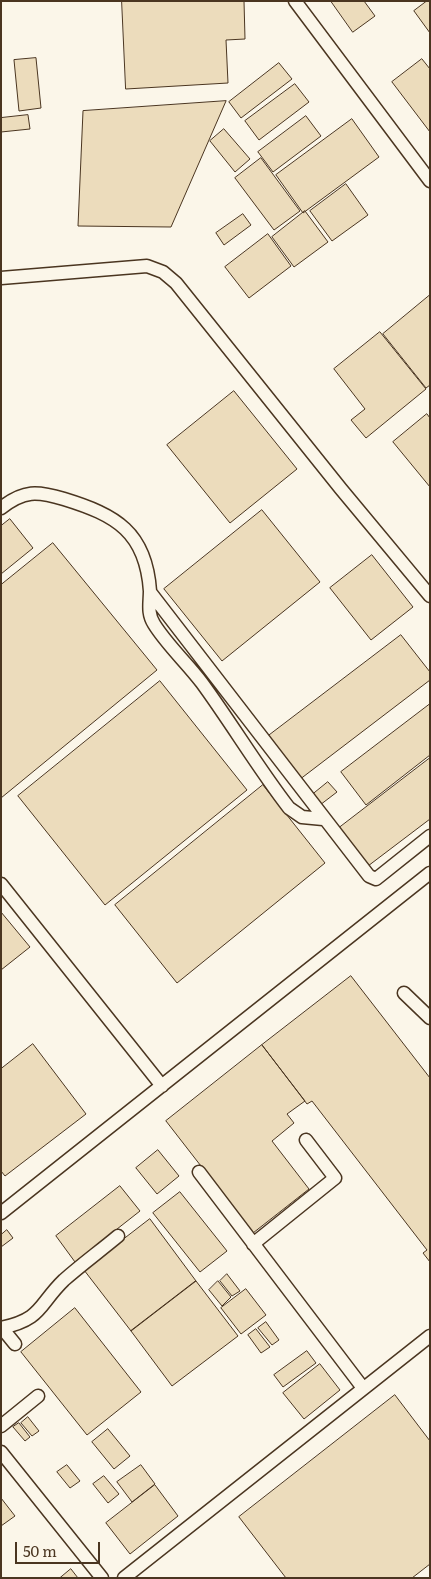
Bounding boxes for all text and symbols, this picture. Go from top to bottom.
scale bar [18,1532,102,1564]
text: 50 m [23,1539,57,1562]

